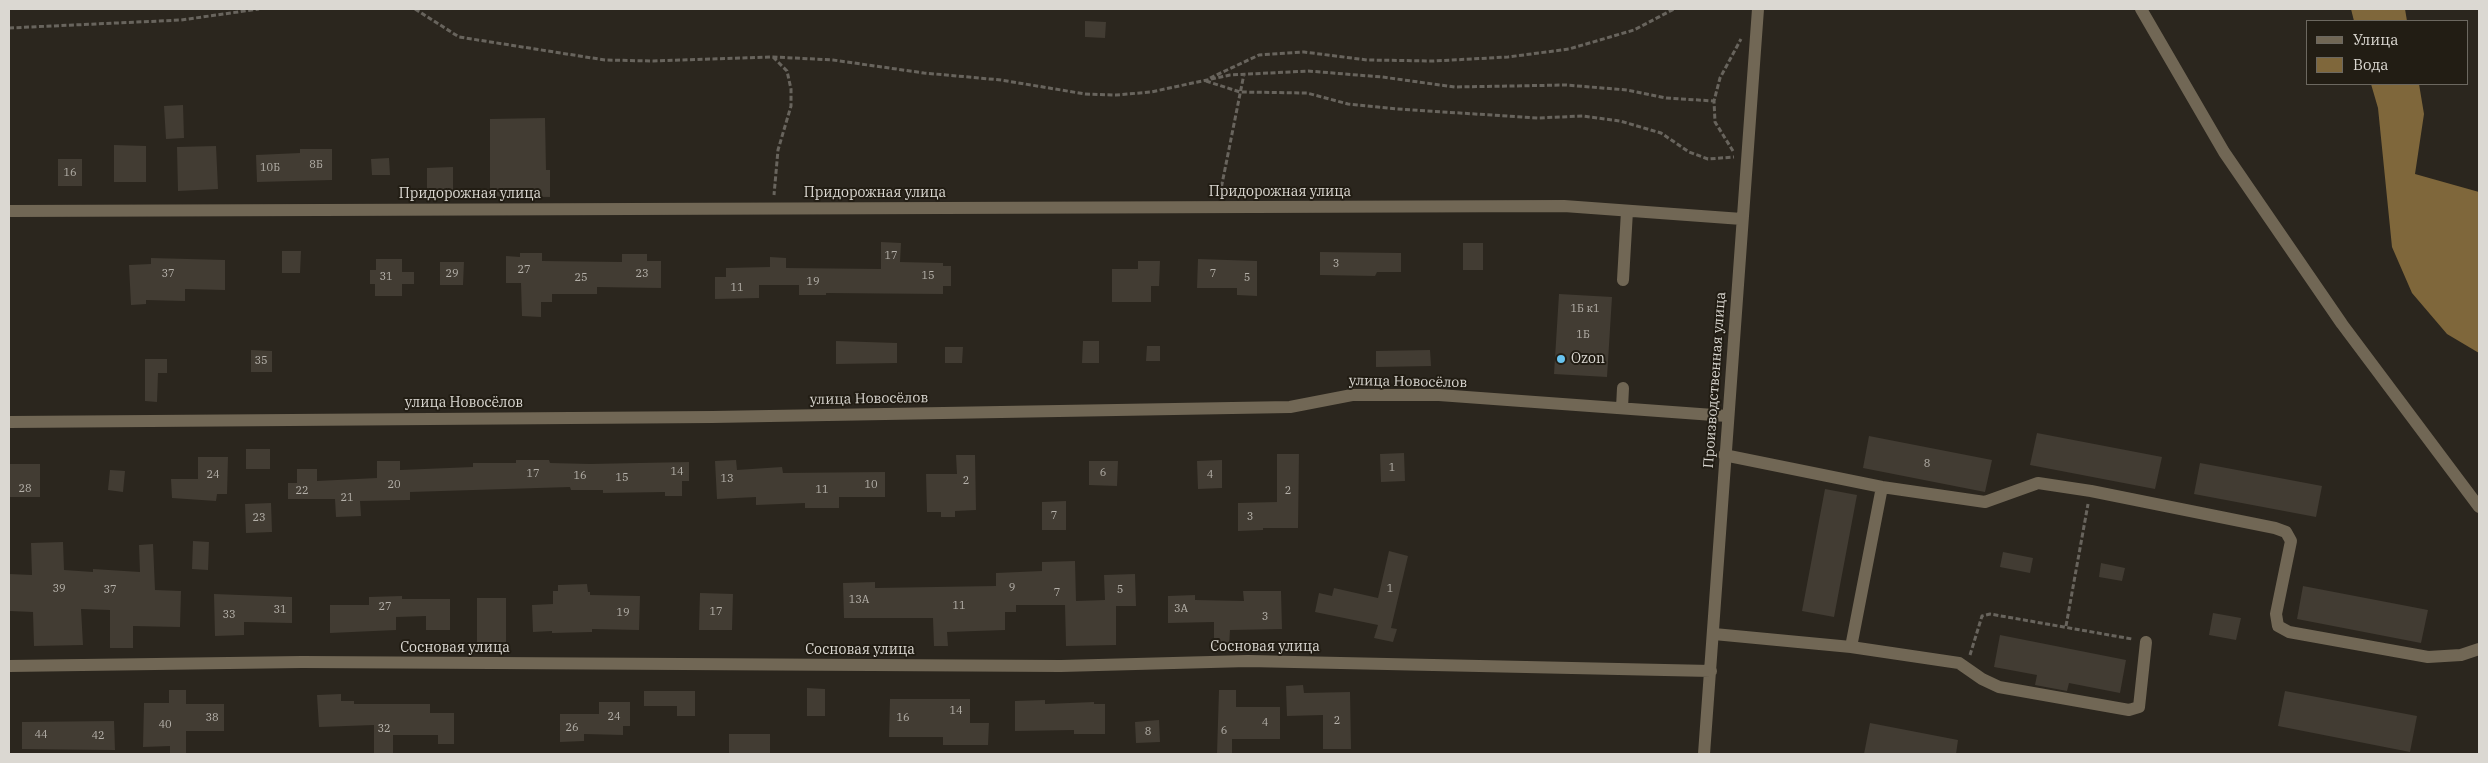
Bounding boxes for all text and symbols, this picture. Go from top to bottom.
legend [2306,20,2468,85]
text: Улица [2353,30,2398,49]
text: Вода [2353,55,2389,74]
house number: 8Б [309,158,323,172]
house number: 10Б [260,161,280,175]
house number: 16 [63,166,77,180]
street label: Придорожная улица [1209,184,1351,200]
street label: Придорожная улица [804,185,946,201]
street label: Придорожная улица [399,186,541,202]
house number: 17 [884,249,898,263]
house number: 3 [1333,257,1339,271]
house number: 27 [517,263,531,277]
house number: 37 [161,267,175,281]
house number: 29 [445,267,459,281]
house number: 23 [635,267,649,281]
house number: 7 [1210,267,1216,281]
house number: 15 [921,269,935,283]
house number: 31 [379,270,393,284]
house number: 25 [574,271,588,285]
house number: 5 [1244,271,1250,285]
house number: 19 [806,275,820,289]
house number: 11 [730,281,744,295]
street label: Производственная улица [1700,291,1730,469]
house number: 1Б к1 [1571,302,1599,316]
house number: 1Б [1576,328,1590,342]
place label: Ozon [1571,351,1605,367]
marker: Ozon [1555,353,1567,365]
house number: 35 [254,354,268,368]
street label: улица Новосёлов [1349,373,1467,391]
street label: улица Новосёлов [810,390,928,408]
street label: улица Новосёлов [405,395,523,411]
house number: 8 [1924,457,1930,471]
house number: 1 [1389,461,1395,475]
house number: 14 [670,465,684,479]
house number: 6 [1100,466,1106,480]
house number: 17 [526,467,540,481]
house number: 24 [206,468,220,482]
house number: 4 [1207,468,1213,482]
house number: 16 [573,469,587,483]
house number: 15 [615,471,629,485]
house number: 13 [720,472,734,486]
house number: 2 [963,474,969,488]
house number: 20 [387,478,401,492]
house number: 10 [864,478,878,492]
house number: 28 [18,482,32,496]
house number: 11 [815,483,829,497]
house number: 22 [295,484,309,498]
house number: 2 [1285,484,1291,498]
house number: 21 [340,491,354,505]
house number: 7 [1051,509,1057,523]
house number: 3 [1247,510,1253,524]
house number: 23 [252,511,266,525]
house number: 9 [1009,581,1015,595]
house number: 39 [52,582,66,596]
house number: 1 [1387,582,1393,596]
house number: 37 [103,583,117,597]
house number: 5 [1117,583,1123,597]
house number: 7 [1054,586,1060,600]
house number: 13А [849,593,869,607]
house number: 11 [952,599,966,613]
house number: 27 [378,600,392,614]
house number: 3А [1174,602,1188,616]
house number: 31 [273,603,287,617]
house number: 17 [709,605,723,619]
house number: 19 [616,606,630,620]
house number: 33 [222,608,236,622]
house number: 3 [1262,610,1268,624]
street label: Сосновая улица [1210,639,1320,655]
street label: Сосновая улица [400,640,510,656]
street label: Сосновая улица [805,642,915,658]
house number: 14 [949,704,963,718]
house number: 24 [607,710,621,724]
house number: 38 [205,711,219,725]
house number: 16 [896,711,910,725]
house number: 2 [1334,714,1340,728]
house number: 4 [1262,716,1268,730]
house number: 40 [158,718,172,732]
house number: 26 [565,721,579,735]
house number: 32 [377,722,391,736]
house number: 6 [1221,724,1227,738]
house number: 8 [1145,725,1151,739]
house number: 44 [34,728,48,742]
house number: 42 [91,729,105,743]

